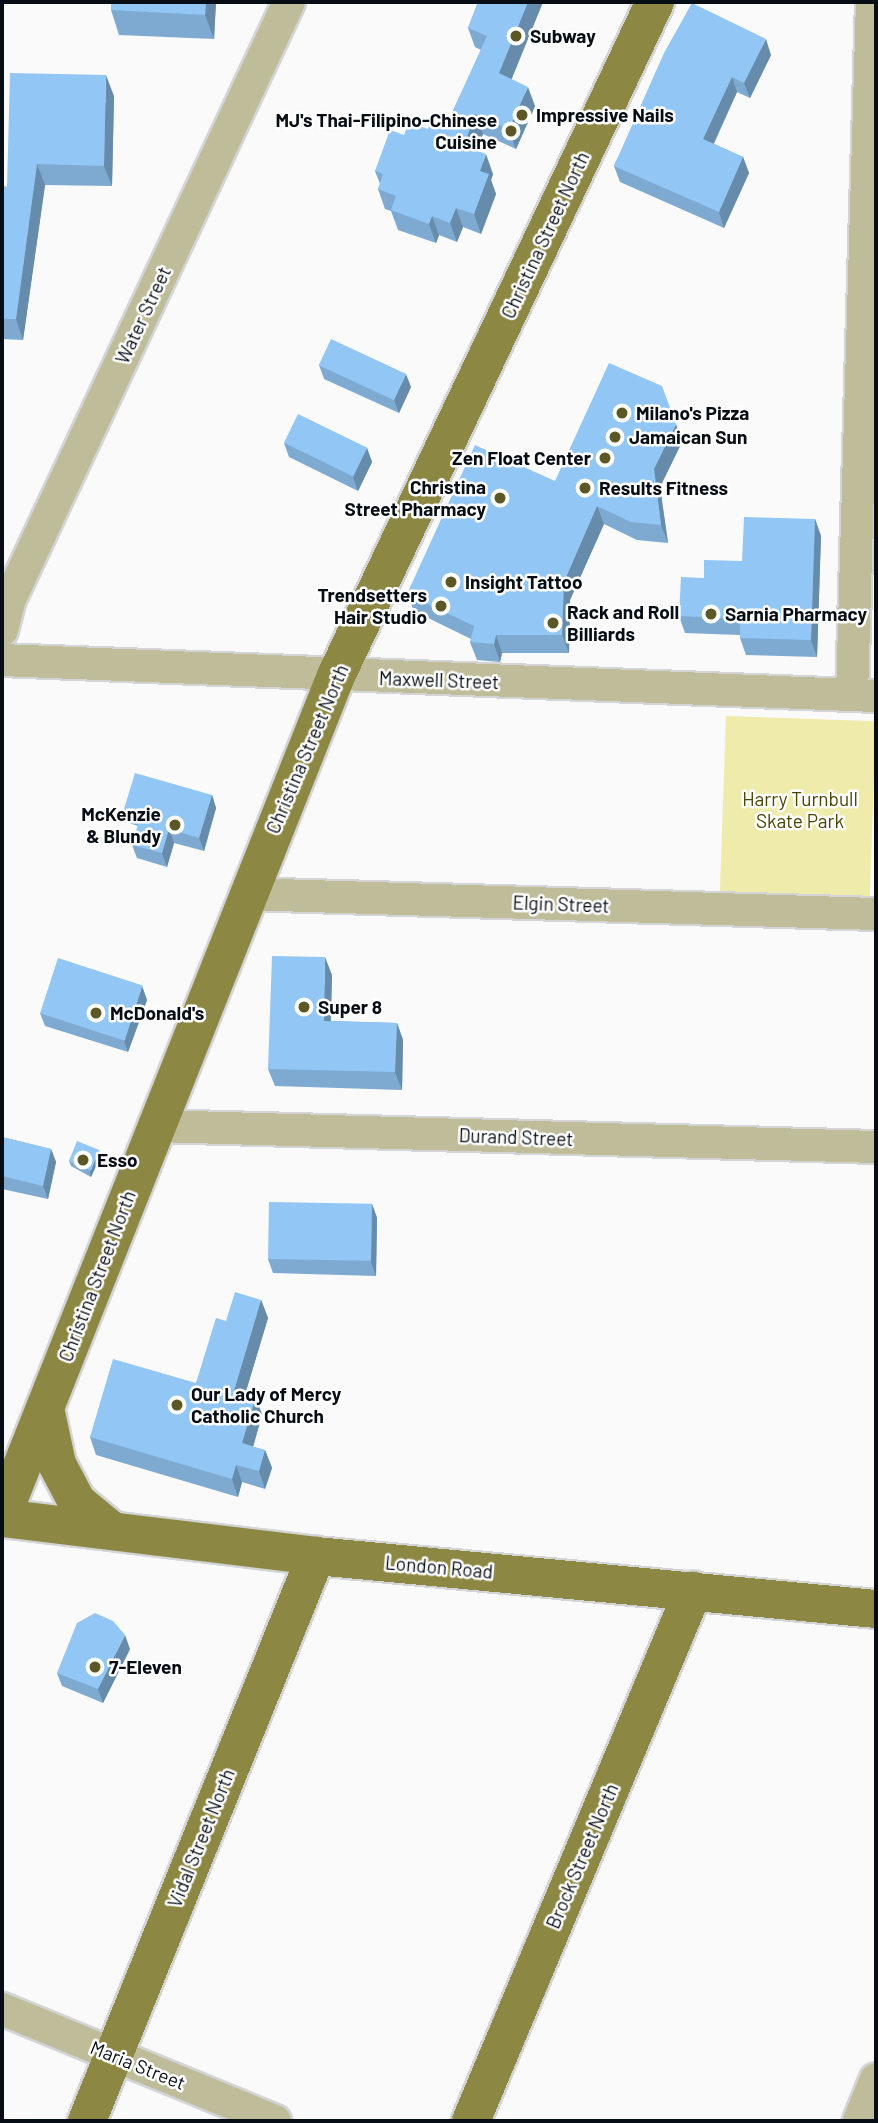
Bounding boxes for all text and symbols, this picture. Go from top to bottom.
place label: Subway [530,25,596,47]
marker: Subway [508,28,524,44]
place label: Impressive Nails [536,104,674,126]
marker: Impressive Nails [514,107,530,123]
place label: MJ's Thai-Filipino-Chinese Cuisine [276,109,497,153]
marker: MJ's Thai-Filipino-Chinese Cuisine [503,123,519,139]
street label: Christina Street North [496,148,594,322]
street label: Water Street [111,263,175,367]
place label: Milano's Pizza [636,402,749,424]
marker: Milano's Pizza [614,405,630,421]
place label: Jamaican Sun [629,426,747,448]
marker: Jamaican Sun [607,429,623,445]
place label: Zen Float Center [452,447,591,469]
marker: Zen Float Center [597,450,613,466]
place label: Christina Street Pharmacy [344,476,486,520]
place label: Results Fitness [599,477,728,499]
marker: Results Fitness [577,480,593,496]
marker: Christina Street Pharmacy [492,490,508,506]
place label: Insight Tattoo [465,571,582,593]
marker: Insight Tattoo [443,574,459,590]
place label: Trendsetters Hair Studio [317,584,427,628]
marker: Trendsetters Hair Studio [433,598,449,614]
place label: Rack and Roll Billiards [567,601,679,645]
place label: Sarnia Pharmacy [725,603,867,625]
marker: Sarnia Pharmacy [703,606,719,622]
marker: Rack and Roll Billiards [545,615,561,631]
street label: Christina Street North [261,661,353,837]
street label: Maxwell Street [379,667,499,693]
park label: Harry Turnbull Skate Park [742,788,858,832]
place label: McKenzie & Blundy [81,803,161,847]
marker: McKenzie & Blundy [167,817,183,833]
street label: Elgin Street [512,891,610,917]
place label: Super 8 [318,996,382,1018]
marker: Super 8 [296,999,312,1015]
place label: McDonald's [110,1002,204,1024]
marker: McDonald's [88,1005,104,1021]
street label: Durand Street [458,1124,574,1150]
place label: Esso [97,1149,138,1171]
marker: Esso [75,1152,91,1168]
street label: Christina Street North [54,1187,140,1365]
place label: Our Lady of Mercy Catholic Church [191,1383,341,1427]
marker: Our Lady of Mercy Catholic Church [169,1397,185,1413]
street label: London Road [384,1551,494,1583]
place label: 7-Eleven [109,1656,182,1678]
marker: 7-Eleven [87,1659,103,1675]
street label: Vidal Street North [163,1765,239,1911]
street label: Brock Street North [541,1780,623,1932]
street label: Maria Street [87,2036,189,2094]

